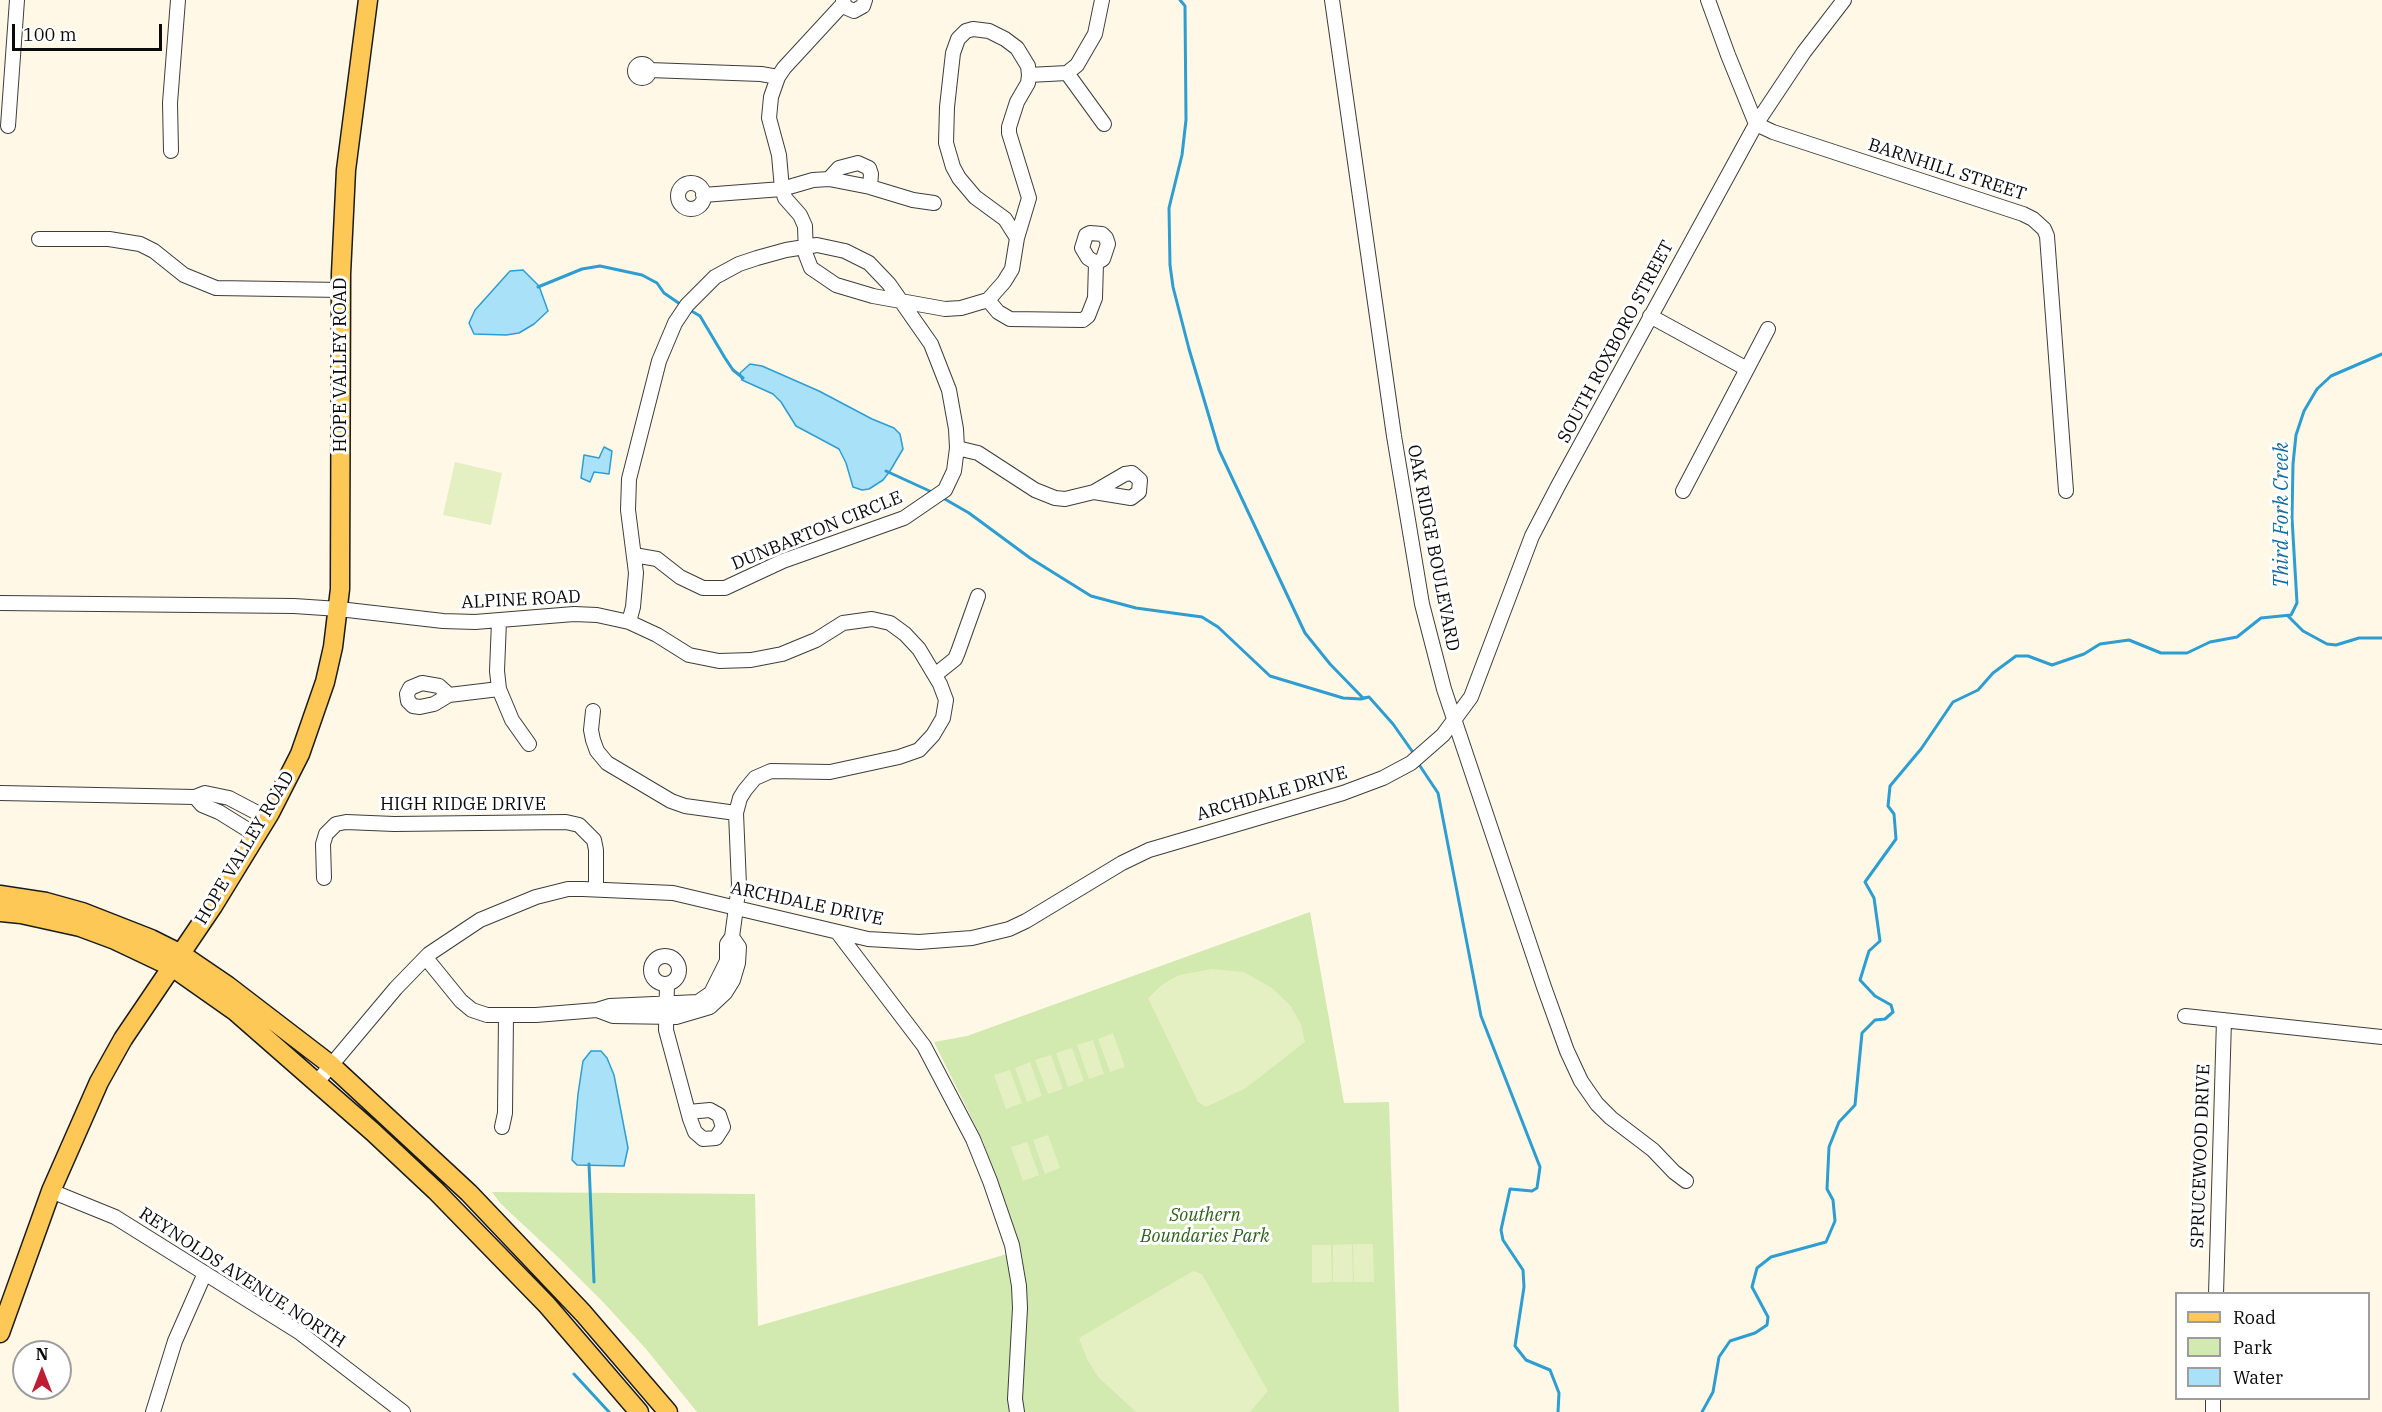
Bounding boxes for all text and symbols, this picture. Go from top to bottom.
scale bar [15,12,165,50]
text: 100 m [23,23,77,46]
street label: BARNHILL STREET [1865,134,2029,206]
street label: SOUTH ROXBORO STREET [1553,237,1679,447]
street label: HOPE VALLEY ROAD [330,278,352,452]
water label: Third Fork Creek [2270,442,2294,588]
street label: OAK RIDGE BOULEVARD [1402,443,1464,653]
street label: DUNBARTON CIRCLE [729,487,905,575]
street label: ALPINE ROAD [461,586,581,614]
street label: ARCHDALE DRIVE [1194,762,1350,826]
street label: HOPE VALLEY ROAD [191,767,299,929]
street label: HIGH RIDGE DRIVE [380,794,546,816]
street label: ARCHDALE DRIVE [729,877,885,931]
street label: SPRUCEWOOD DRIVE [2187,1063,2215,1249]
street label: REYNOLDS AVENUE NORTH [135,1203,349,1353]
park label: Southern Boundaries Park [1140,1205,1270,1248]
legend [2175,1292,2370,1400]
text: Road [2233,1306,2276,1329]
text: Park [2233,1336,2272,1359]
north arrow [12,1340,72,1400]
text: N [36,1344,48,1364]
text: Water [2233,1366,2283,1389]

